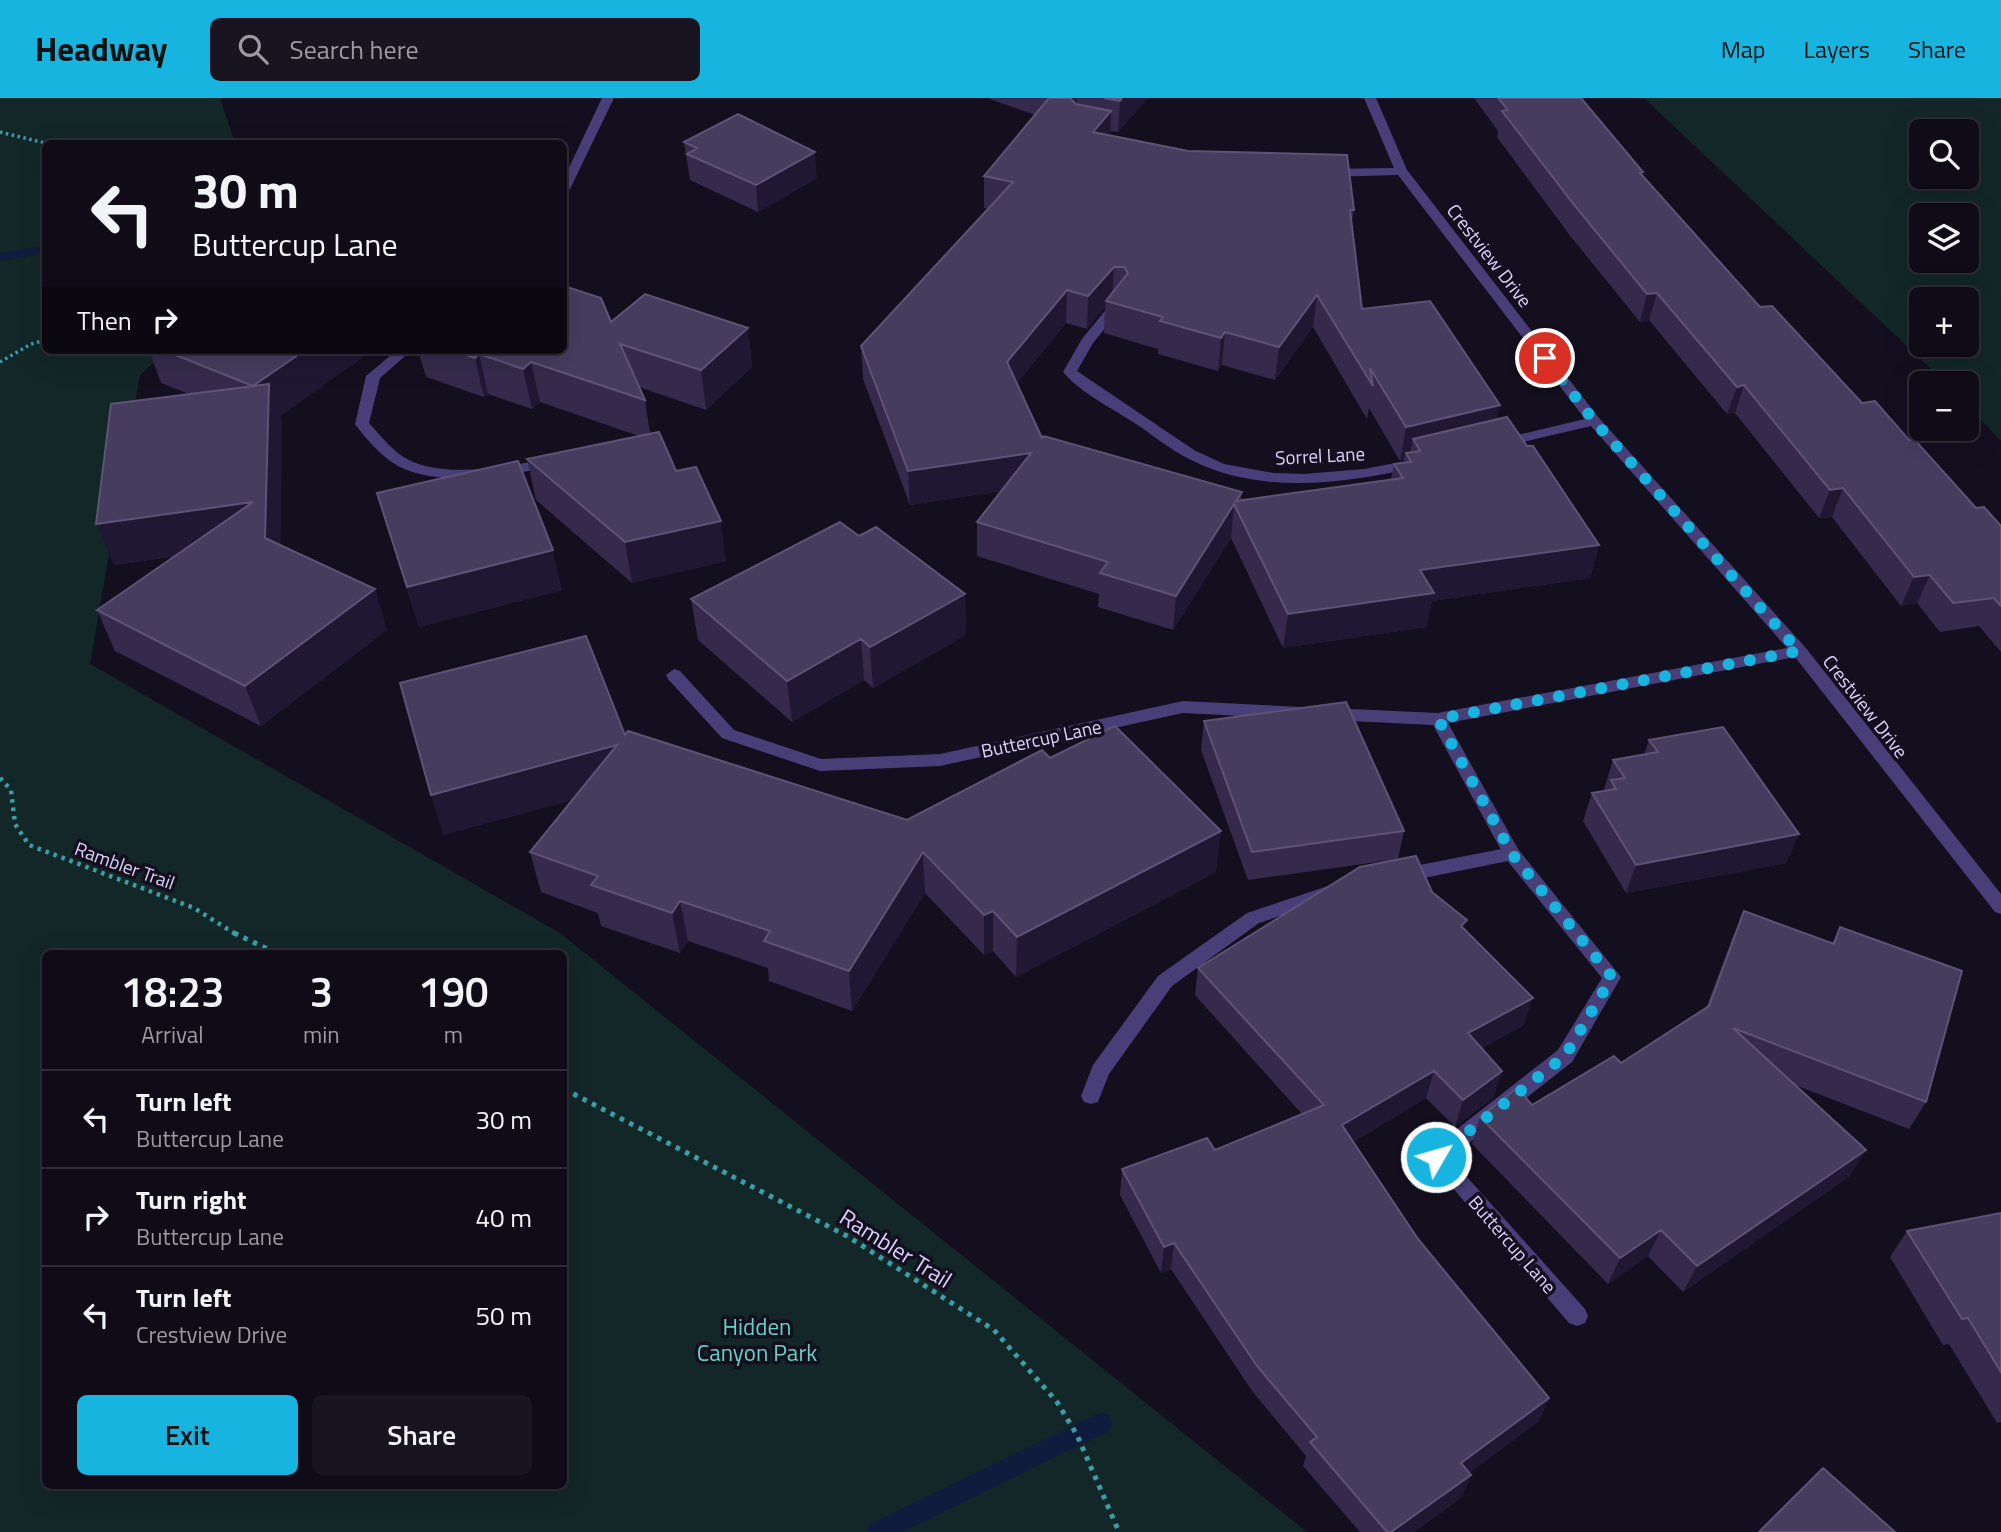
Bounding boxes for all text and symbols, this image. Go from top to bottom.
search box [210,18,700,81]
text: Headway [35,24,168,74]
icon: search [234,30,272,68]
text: Search here [290,30,419,69]
text: Map [1721,31,1766,67]
text: Layers [1804,31,1870,67]
text: Share [1908,31,1966,67]
map controls [1909,119,1979,441]
button: search [1909,119,1979,189]
text: 30 m [192,152,299,227]
icon: left [77,168,168,259]
street label: Crestview Drive [1440,197,1540,313]
button: layers [1909,203,1979,273]
text: Buttercup Lane [192,220,398,268]
button: + [1909,287,1979,357]
text: Then [77,301,132,340]
icon: right [146,301,184,339]
pin [1515,328,1575,388]
icon: arrive [1526,339,1564,377]
button: − [1909,371,1979,441]
street label: Sorrel Lane [1274,438,1366,472]
street label: Crestview Drive [1816,648,1916,764]
street label: Buttercup Lane [978,711,1104,765]
street label: Rambler Trail [71,833,179,897]
text: 18:23 [120,959,225,1023]
text: 3 [310,959,333,1023]
text: 190 [418,959,489,1023]
text: Arrival [141,1017,204,1052]
text: min [303,1017,340,1052]
text: m [444,1017,463,1052]
text: Turn left [136,1082,231,1121]
icon: left [77,1100,115,1138]
text: 30 m [475,1100,532,1139]
position arrow [1399,1120,1473,1194]
text: Buttercup Lane [136,1121,284,1156]
text: Turn right [136,1180,247,1219]
street label: Buttercup Lane [1462,1188,1564,1300]
icon: right [77,1198,115,1236]
text: 40 m [475,1198,532,1237]
street label: Rambler Trail [833,1200,959,1296]
text: Buttercup Lane [136,1219,284,1254]
text: Turn left [136,1278,231,1317]
icon: left [77,1296,115,1334]
text: 50 m [475,1296,532,1335]
park label: Hidden Canyon Park [697,1309,817,1370]
text: Crestview Drive [136,1317,287,1352]
button: Exit [77,1395,298,1475]
button: Share [312,1395,532,1475]

